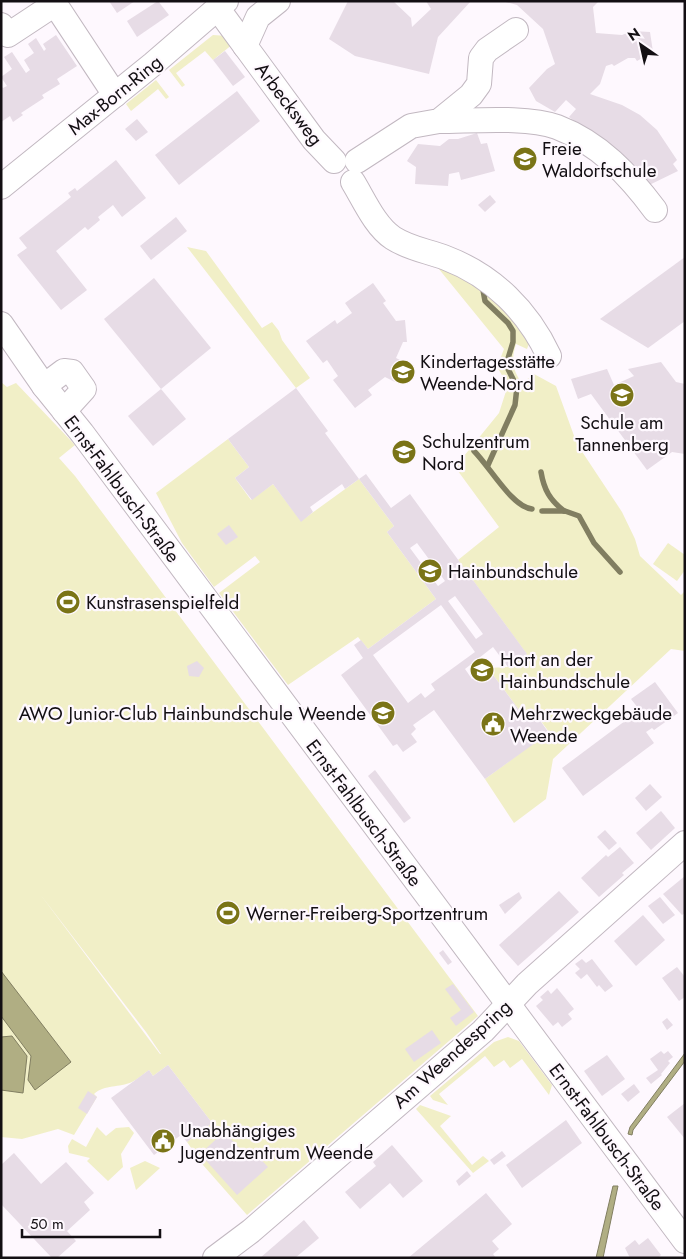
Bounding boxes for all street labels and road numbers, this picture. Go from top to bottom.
street label: Max-Born-Ring [62,49,168,141]
street label: Arbecksweg [249,57,329,151]
street label: Ernst-Fahlbusch-Straße [58,410,187,568]
street label: Ernst-Fahlbusch-Straße [300,734,429,892]
street label: Am Weendespring [387,993,517,1115]
street label: Ernst-Fahlbusch-Straße [543,1058,672,1216]

